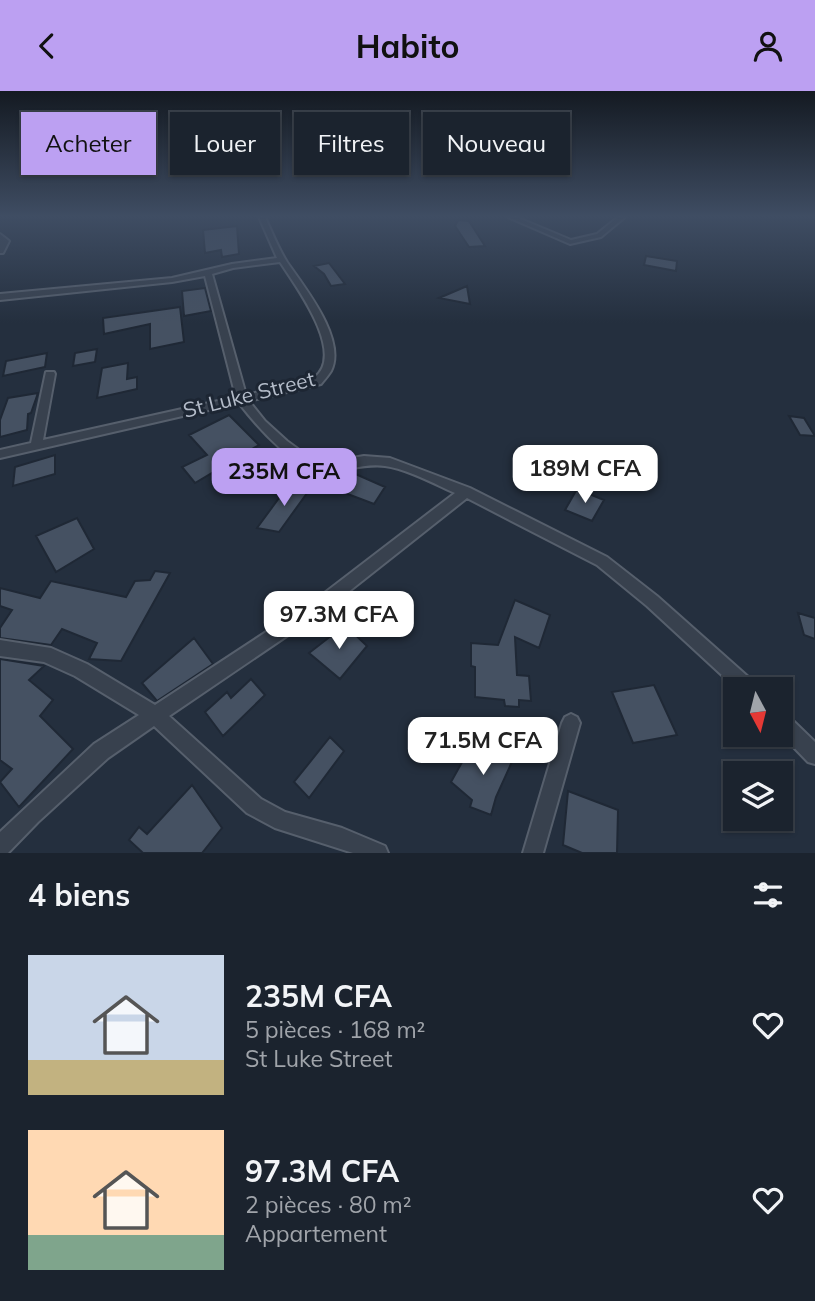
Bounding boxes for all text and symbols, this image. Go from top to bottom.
text: Habito [356,26,459,66]
icon: back [28,27,66,65]
icon: person [749,27,787,65]
chip: Acheter [21,112,156,175]
chip: Louer [170,112,280,175]
chip: Filtres [294,112,409,175]
chip: Nouveau [423,112,570,175]
street label: St Luke Street [180,365,317,423]
pin: 189M CFA [513,445,657,505]
pin: 235M CFA [212,449,356,508]
text: 189M CFA [529,453,641,482]
text: 235M CFA [228,456,340,485]
pin: 97.3M CFA [259,591,419,651]
text: 97.3M CFA [280,599,398,628]
north arrow [723,677,793,747]
map controls [723,677,793,831]
pin: 71.5M CFA [403,717,563,777]
text: 71.5M CFA [424,725,542,754]
button: layers [723,761,793,831]
text: 4 biens [28,876,130,914]
icon: filters [749,876,787,914]
text: 235M CFA [245,977,392,1015]
icon: home [84,983,168,1067]
icon: heart [749,1006,787,1044]
text: 5 pièces · 168 m² [245,1015,425,1044]
text: St Luke Street [245,1044,393,1073]
text: 97.3M CFA [245,1152,399,1190]
icon: home [84,1158,168,1242]
icon: heart [749,1181,787,1219]
text: 2 pièces · 80 m² [245,1190,412,1219]
text: Appartement [245,1219,387,1248]

